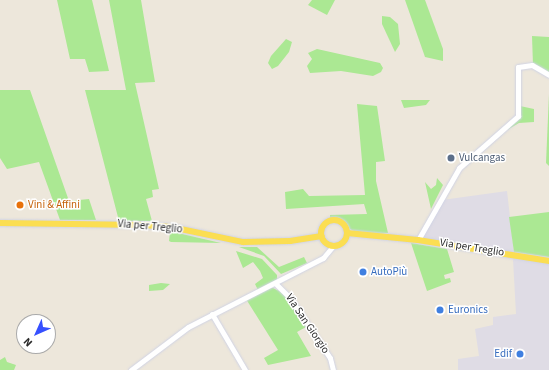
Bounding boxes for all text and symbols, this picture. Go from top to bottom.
place label: Vulcangas [459,151,505,165]
marker: Vulcangas [446,153,456,163]
place label: Vini & Affini [28,198,80,212]
marker: Vini & Affini [15,200,25,210]
street label: Via per Treglio [117,218,183,236]
street label: Via per Treglio [439,236,505,260]
place label: AutoPiù [371,265,407,279]
marker: AutoPiù [358,267,368,277]
street label: Via San Giorgio [282,292,332,356]
place label: Euronics [448,303,488,317]
marker: Euronics [435,305,445,315]
north arrow [16,314,56,354]
text: N [20,334,36,350]
place label: Edif [494,347,512,361]
marker: Edif [515,349,525,359]

